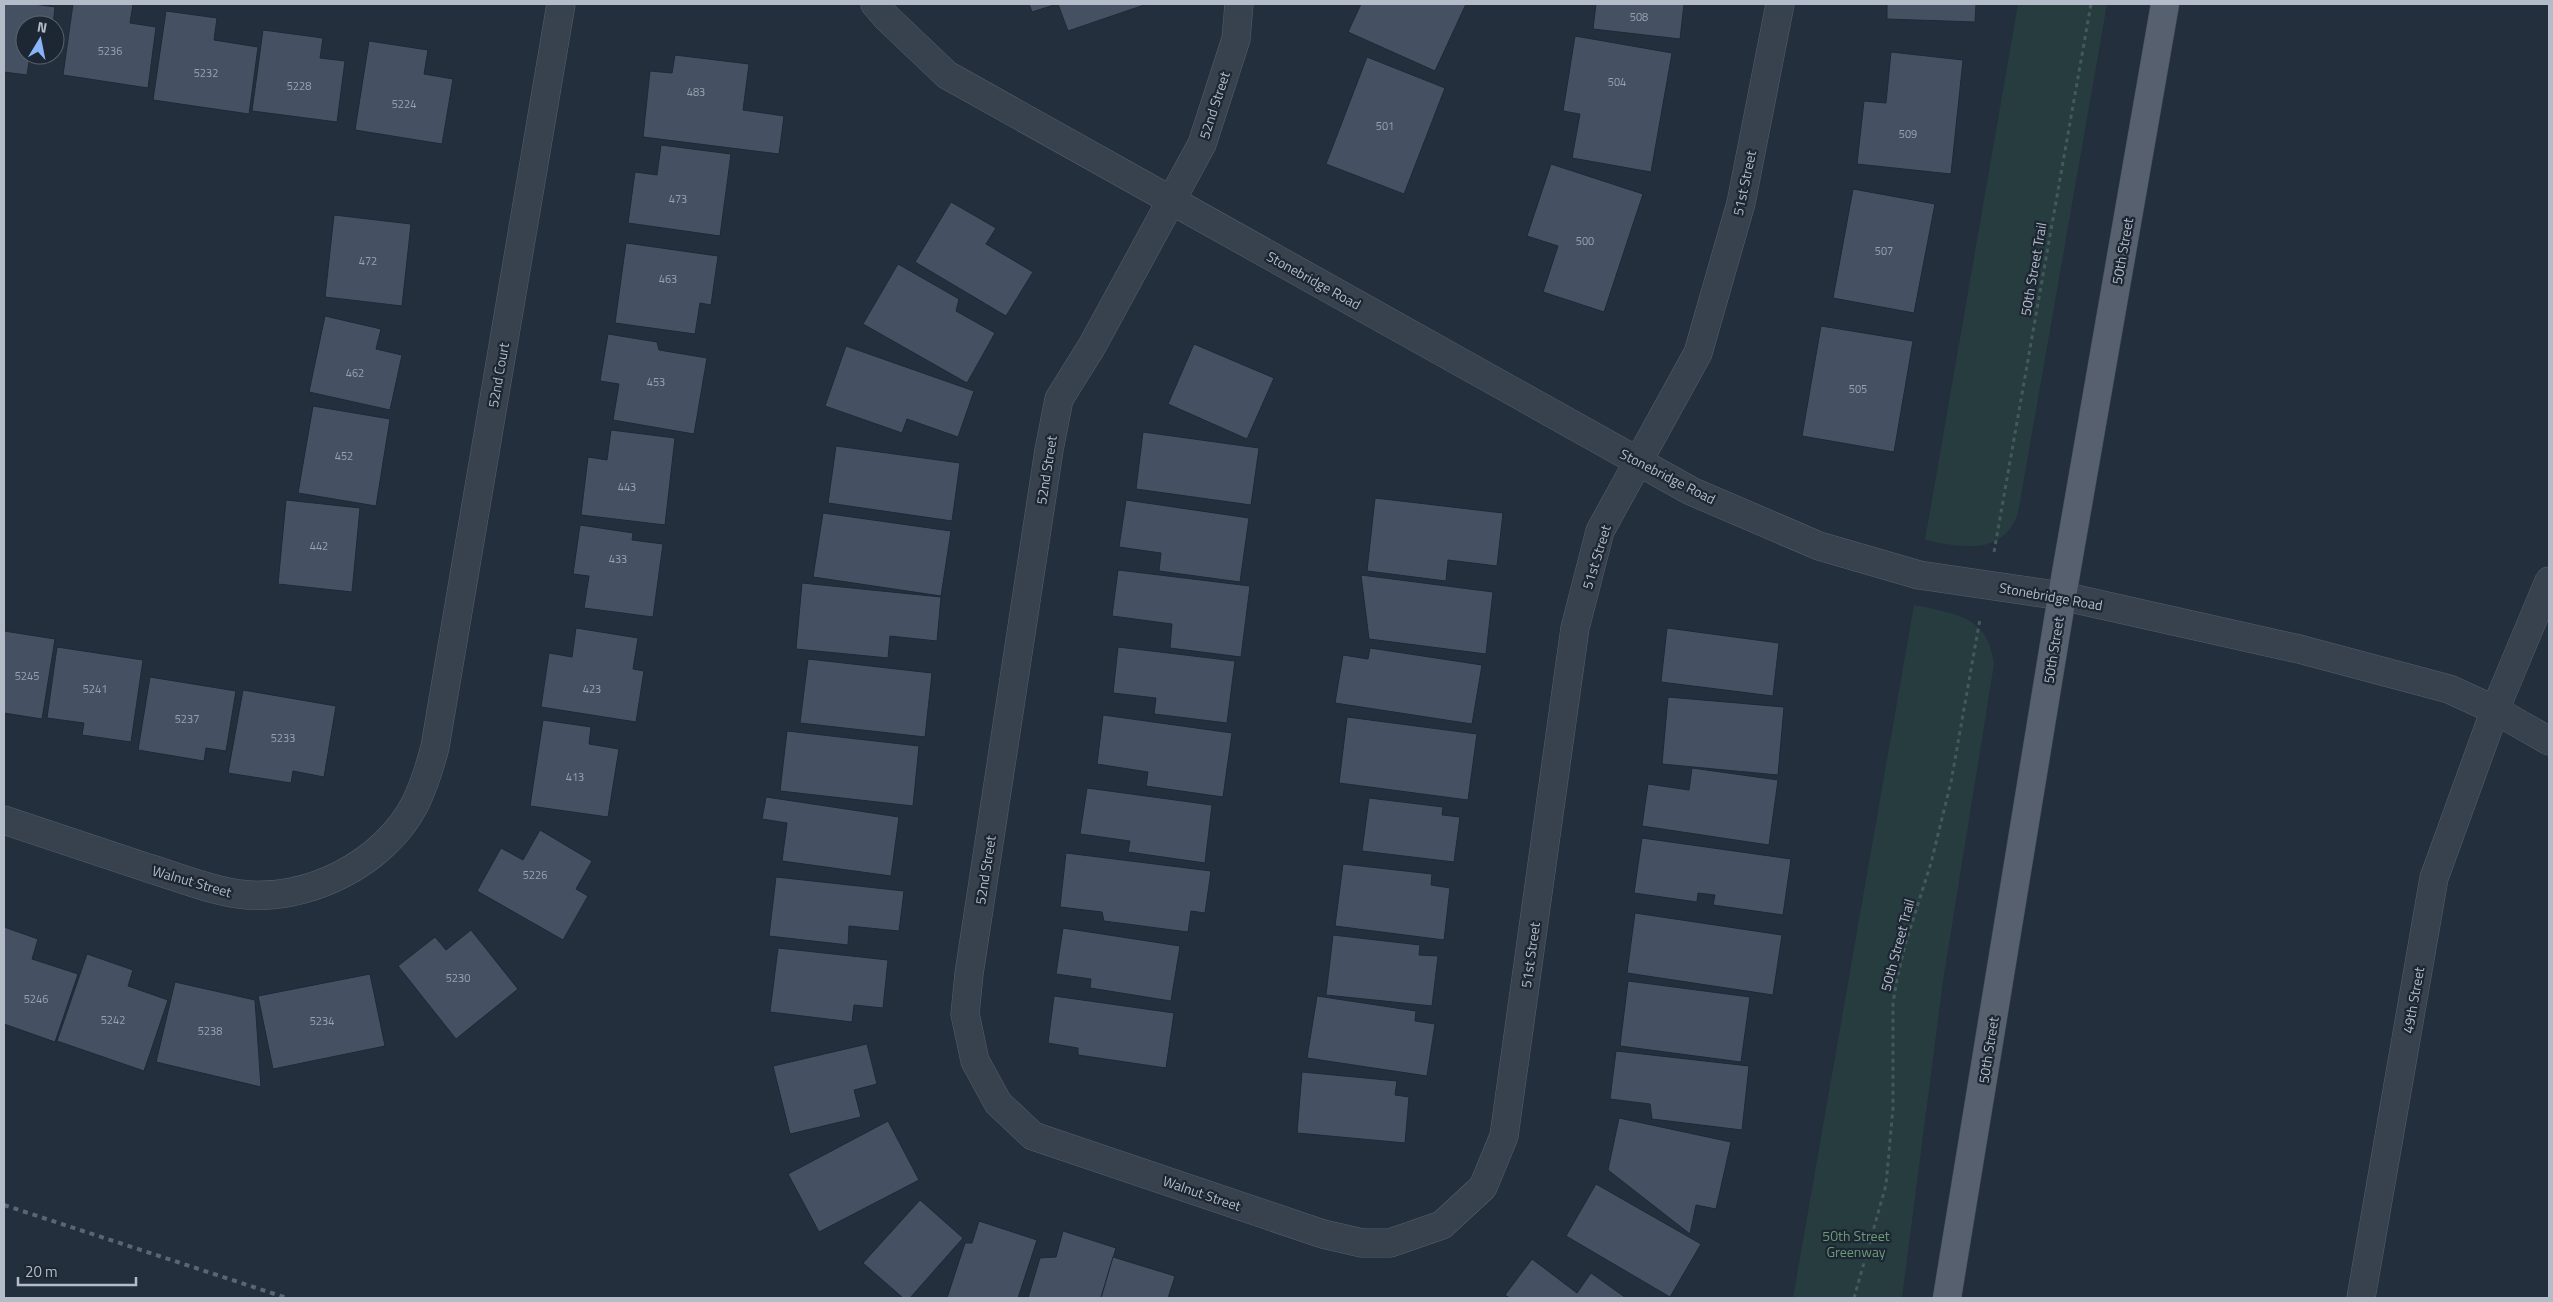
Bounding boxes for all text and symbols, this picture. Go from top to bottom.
house number: 508 [1630,9,1648,25]
north arrow [15,15,65,65]
text: N [36,16,49,38]
house number: 5236 [98,43,122,59]
house number: 5232 [194,65,218,81]
street label: 52nd Street [1193,68,1235,141]
house number: 504 [1608,74,1626,90]
house number: 5228 [287,78,311,94]
house number: 483 [687,84,705,100]
house number: 5224 [392,96,416,112]
house number: 501 [1376,118,1394,134]
house number: 509 [1899,126,1917,142]
street label: 51st Street [1727,148,1761,218]
house number: 473 [669,191,687,207]
street label: 50th Street [2106,216,2138,286]
street label: 50th Street Trail [2014,221,2052,317]
house number: 500 [1576,233,1594,249]
house number: 507 [1875,243,1893,259]
street label: Stonebridge Road [1263,245,1365,315]
house number: 472 [359,253,377,269]
house number: 463 [659,271,677,287]
street label: 52nd Court [482,341,514,409]
house number: 462 [346,365,364,381]
house number: 453 [647,374,665,390]
house number: 505 [1849,381,1867,397]
street label: 52nd Street [1030,434,1062,506]
street label: Stonebridge Road [1617,443,1719,509]
house number: 452 [335,448,353,464]
house number: 443 [618,479,636,495]
street label: 51st Street [1576,522,1616,592]
house number: 442 [310,538,328,554]
house number: 433 [609,551,627,567]
street label: Stonebridge Road [1998,577,2104,615]
street label: 50th Street [2037,615,2069,685]
house number: 5245 [15,668,39,684]
house number: 5241 [83,681,107,697]
house number: 423 [583,681,601,697]
house number: 5237 [175,711,199,727]
house number: 5233 [271,730,295,746]
house number: 413 [566,769,584,785]
street label: 52nd Street [969,834,1001,906]
street label: Walnut Street [150,860,234,902]
house number: 5226 [523,867,547,883]
street label: 50th Street Trail [1875,897,1919,993]
street label: 51st Street [1515,921,1545,989]
street label: 49th Street [2397,965,2429,1035]
house number: 5230 [446,970,470,986]
house number: 5246 [24,991,48,1007]
house number: 5242 [101,1012,125,1028]
house number: 5234 [310,1013,334,1029]
street label: 50th Street [1972,1015,2004,1085]
house number: 5238 [198,1023,222,1039]
street label: Walnut Street [1160,1170,1244,1216]
park label: 50th Street Greenway [1822,1225,1890,1262]
scale bar [18,1254,135,1286]
text: 20 m [25,1260,58,1283]

